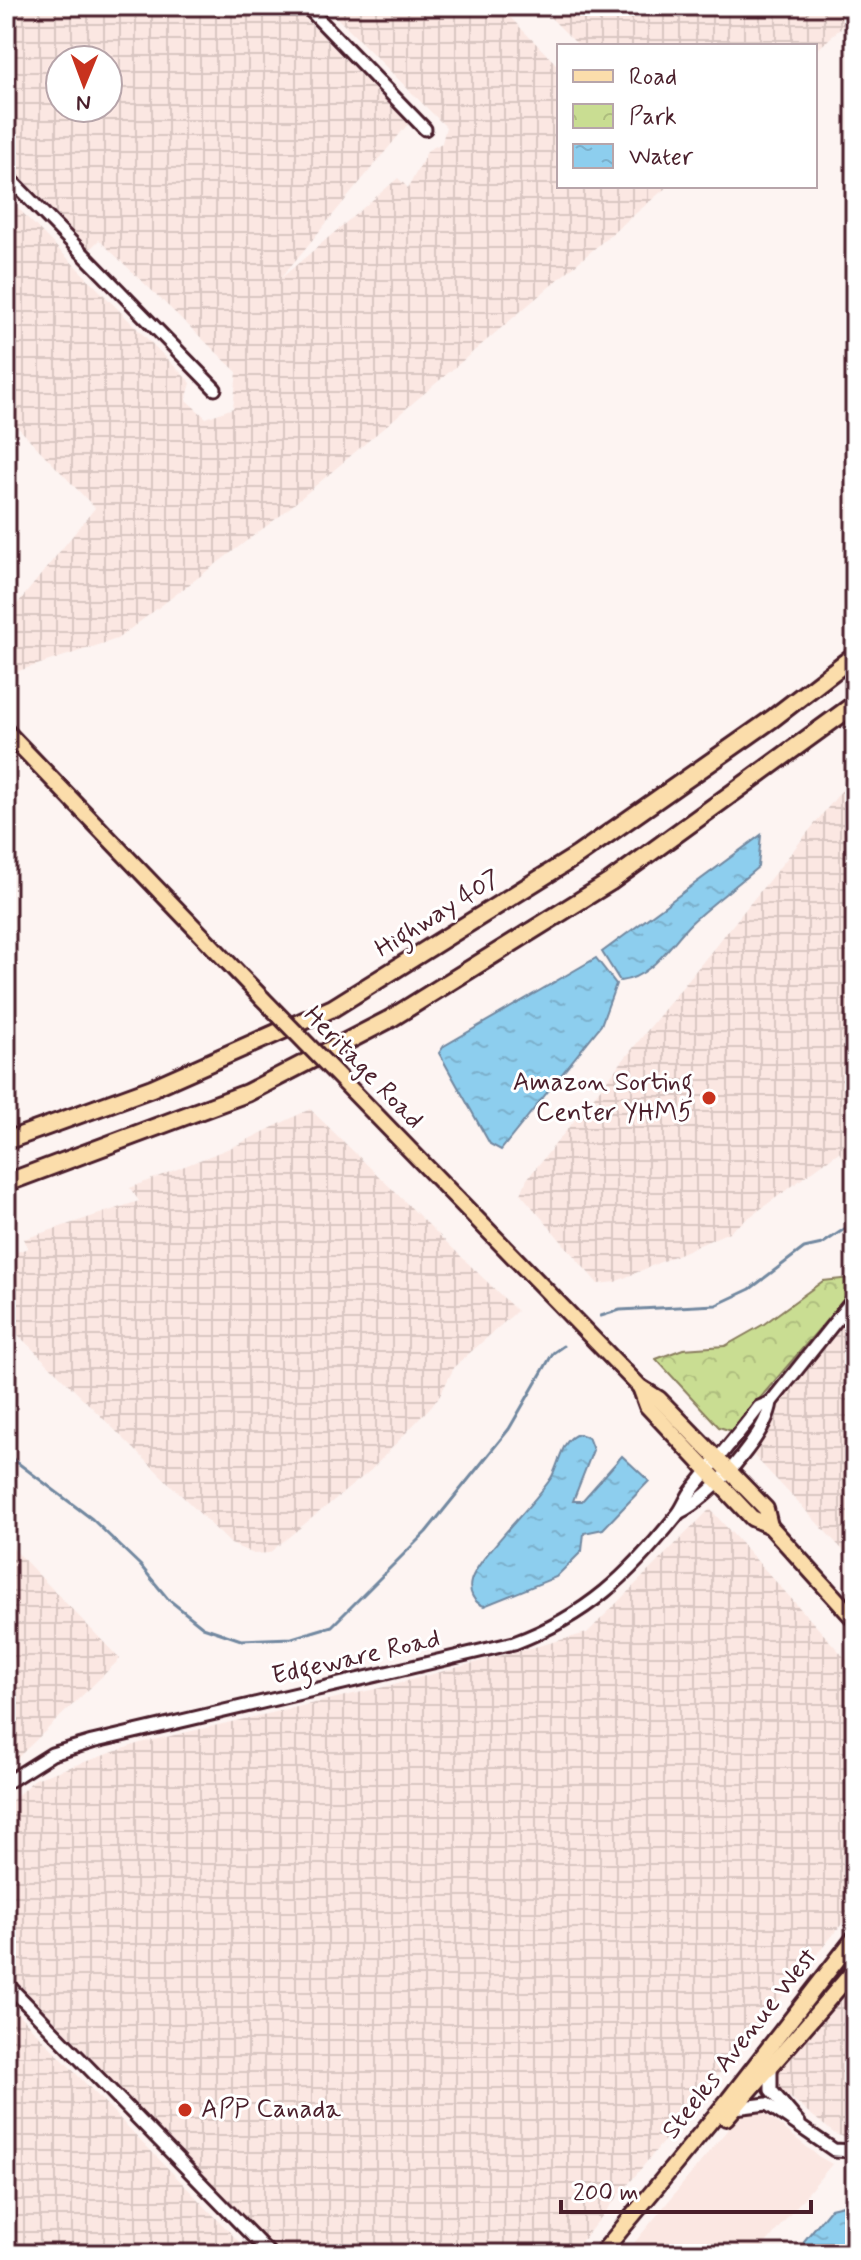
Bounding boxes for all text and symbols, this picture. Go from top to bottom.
north arrow [44,44,124,124]
legend [557,44,817,188]
text: Road [629,62,677,93]
text: N [76,88,91,116]
text: Park [629,102,677,133]
text: Water [629,142,694,173]
street label: Highway 407 [369,862,509,969]
street label: Heritage Road [296,999,430,1137]
place label: Amazon Sorting Center YHM5 [513,1066,693,1130]
marker: Amazon Sorting Center YHM5 [700,1089,718,1107]
street label: Edgeware Road [269,1622,444,1697]
street label: Steeles Avenue West [655,1941,825,2147]
place label: APP Canada [201,2093,341,2127]
marker: APP Canada [176,2101,194,2119]
scale bar [561,2164,811,2214]
text: 200 m [573,2178,639,2209]

